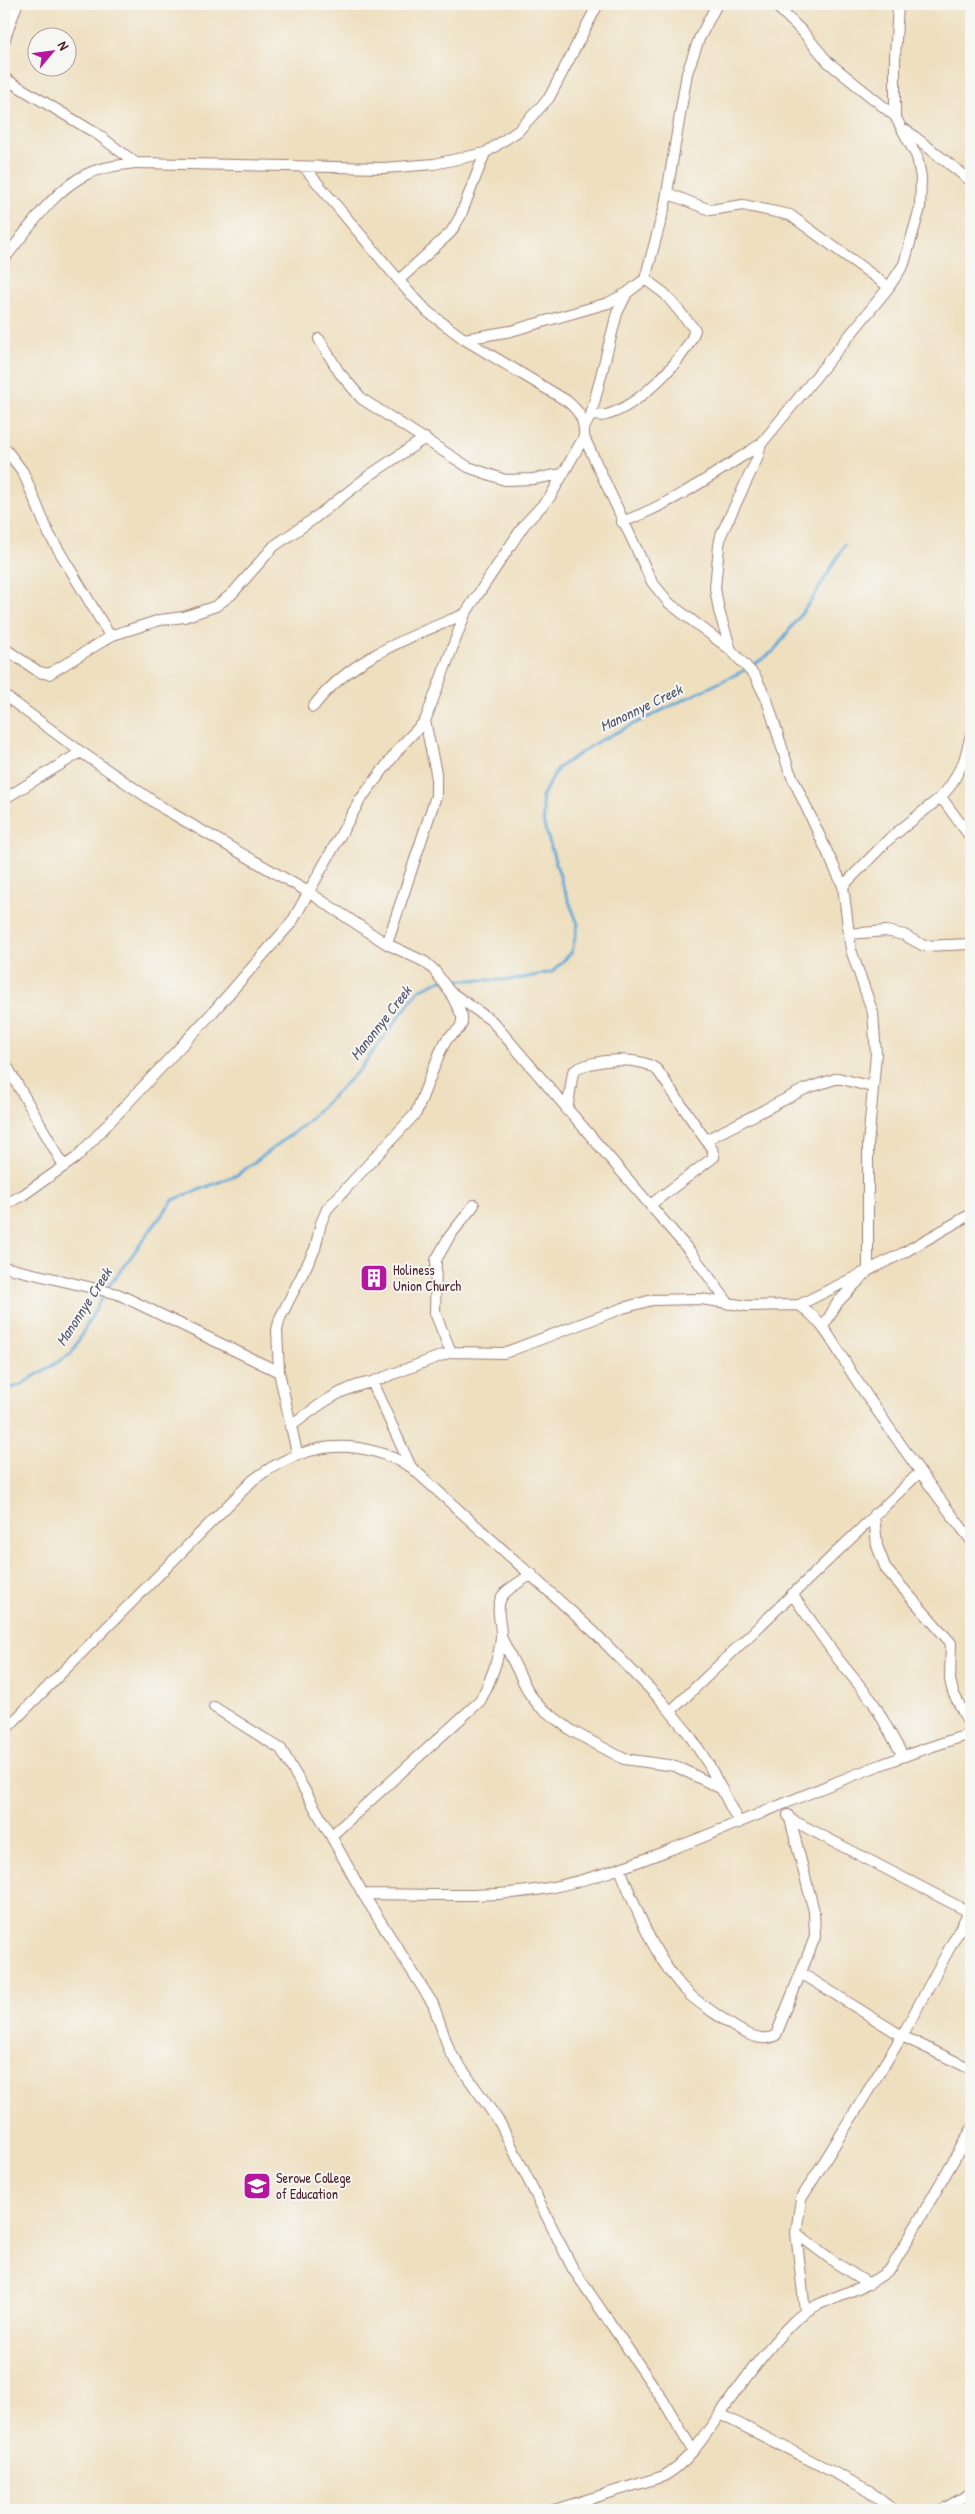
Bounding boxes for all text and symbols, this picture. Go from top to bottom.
north arrow [28,28,78,78]
text: N [54,38,74,54]
water label: Manonnye Creek [596,678,687,737]
water label: Manonnye Creek [345,980,417,1064]
place label: Holiness Union Church [393,1260,461,1295]
water label: Manonnye Creek [51,1262,118,1350]
building icon: Holiness Union Church [359,1263,389,1293]
place label: Serowe College of Education [276,2168,351,2203]
school or university icon: Serowe College of Education [242,2171,272,2201]

